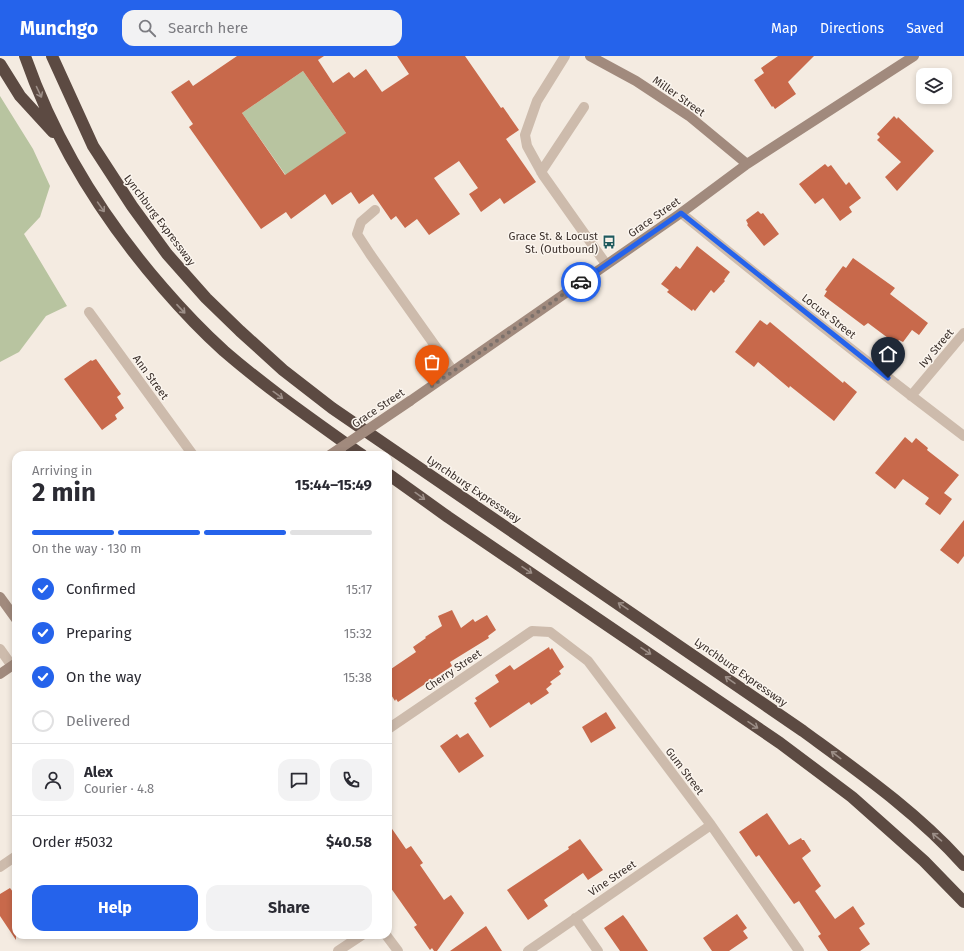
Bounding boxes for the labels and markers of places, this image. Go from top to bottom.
place label: Grace St. & Locust St. (Outbound) [508,230,598,256]
bus stop icon: Grace St. & Locust St. (Outbound) [601,234,617,250]
pin [871,337,905,378]
pin [415,345,449,386]

